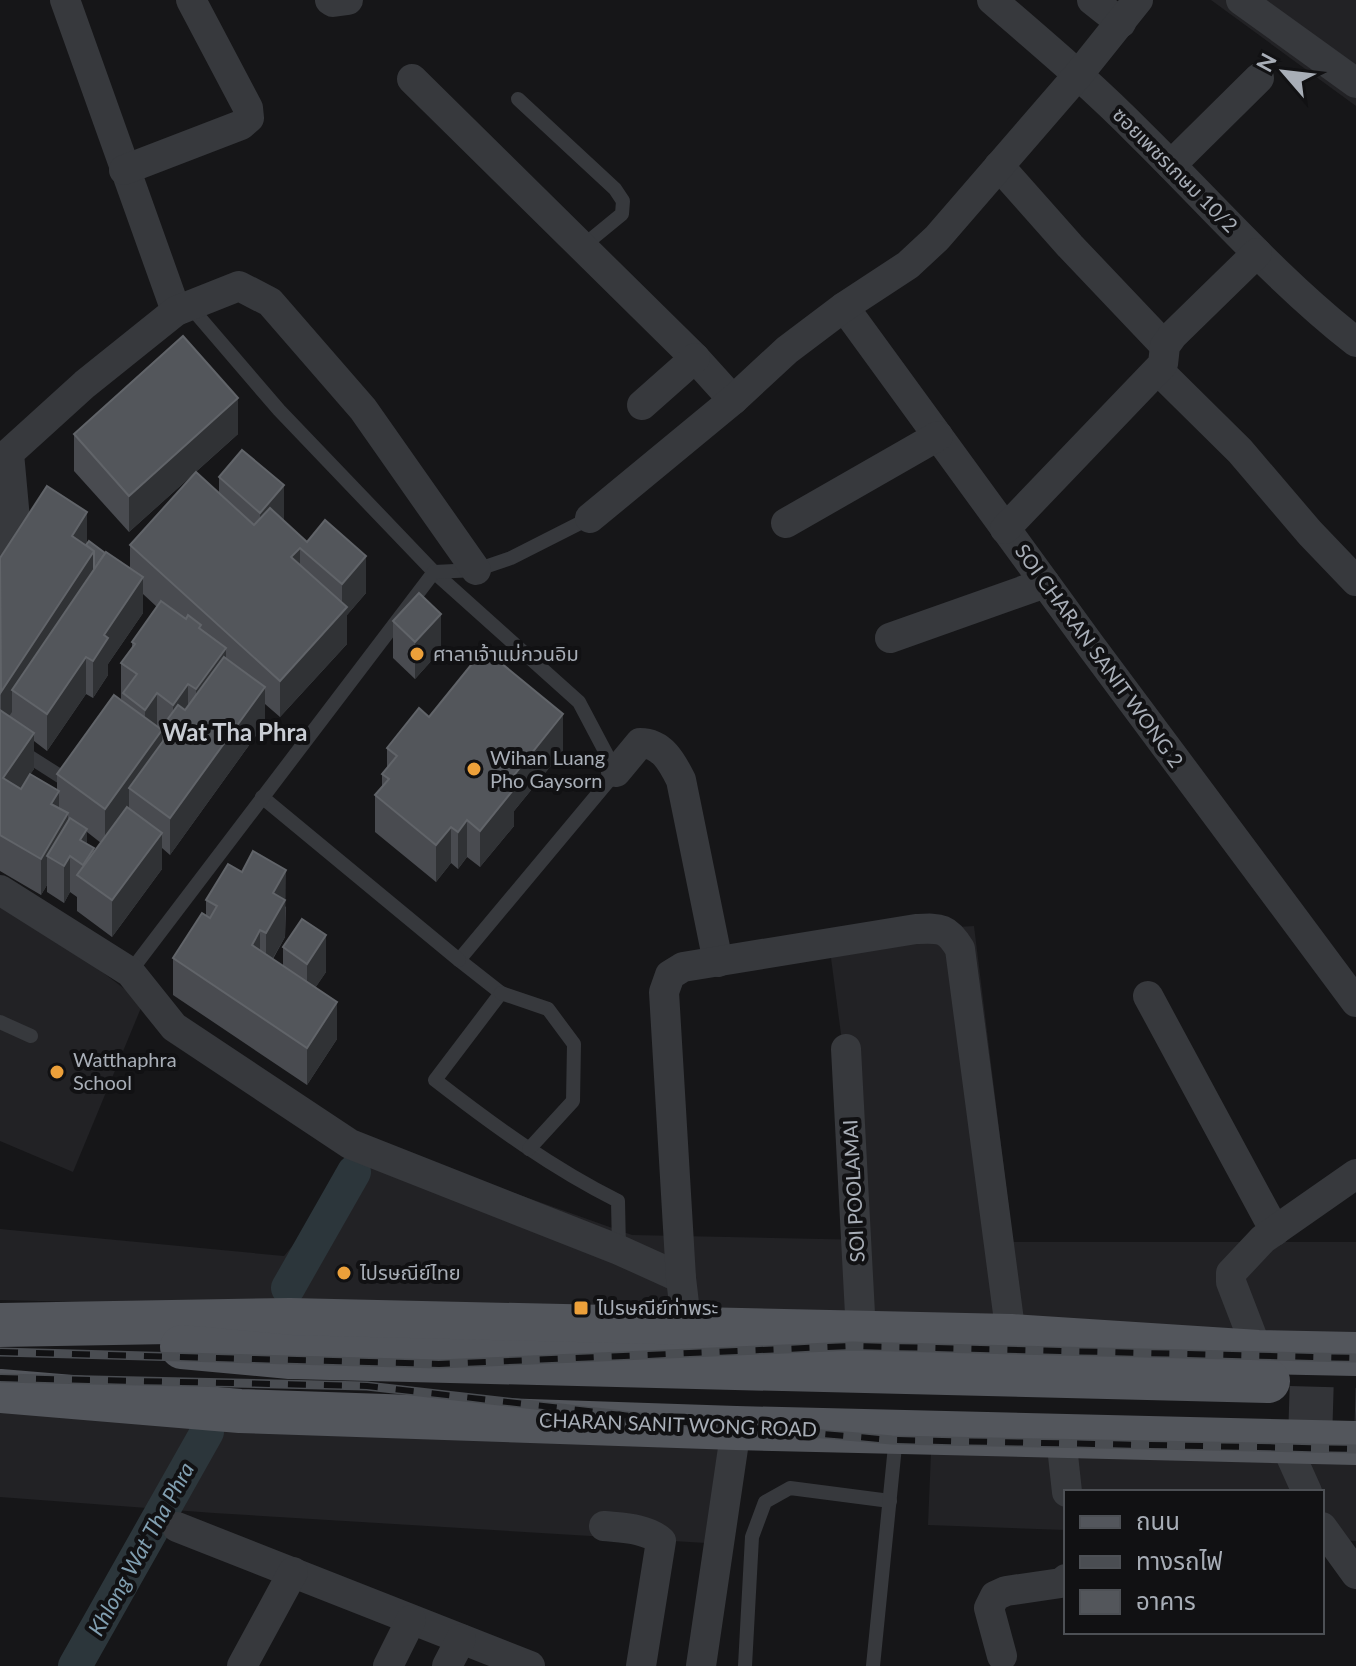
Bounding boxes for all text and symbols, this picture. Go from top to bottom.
north arrow [1244,32,1324,112]
text: N [1250,49,1282,76]
street label: ซอยเพชรเกษม 10/2 [1108,102,1243,237]
street label: SOI CHARAN SANIT WONG 2 [1011,539,1189,772]
place label: ศาลาเจ้าแม่กวนอิม [433,641,579,665]
marker: ศาลาเจ้าแม่กวนอิม [408,645,426,663]
district label: Wat Tha Phra [163,717,307,746]
place label: Wihan Luang Pho Gaysorn [490,745,605,792]
marker: Wihan Luang Pho Gaysorn [465,760,483,778]
place label: Watthaphra School [73,1047,177,1094]
marker: Watthaphra School [48,1063,66,1081]
street label: SOI POOLAMAI [837,1119,869,1263]
place label: ไปรษณีย์ไทย [359,1260,461,1284]
marker: ไปรษณีย์ไทย [335,1264,353,1282]
place label: ไปรษณีย์ท่าพระ [596,1295,718,1319]
marker: ไปรษณีย์ท่าพระ [572,1299,590,1317]
street label: CHARAN SANIT WONG ROAD [539,1407,817,1441]
water label: Khlong Wat Tha Phra [82,1457,199,1640]
legend [1064,1490,1324,1634]
text: ถนน [1136,1506,1180,1535]
text: ทางรถไฟ [1136,1546,1223,1575]
text: อาคาร [1136,1586,1196,1615]

